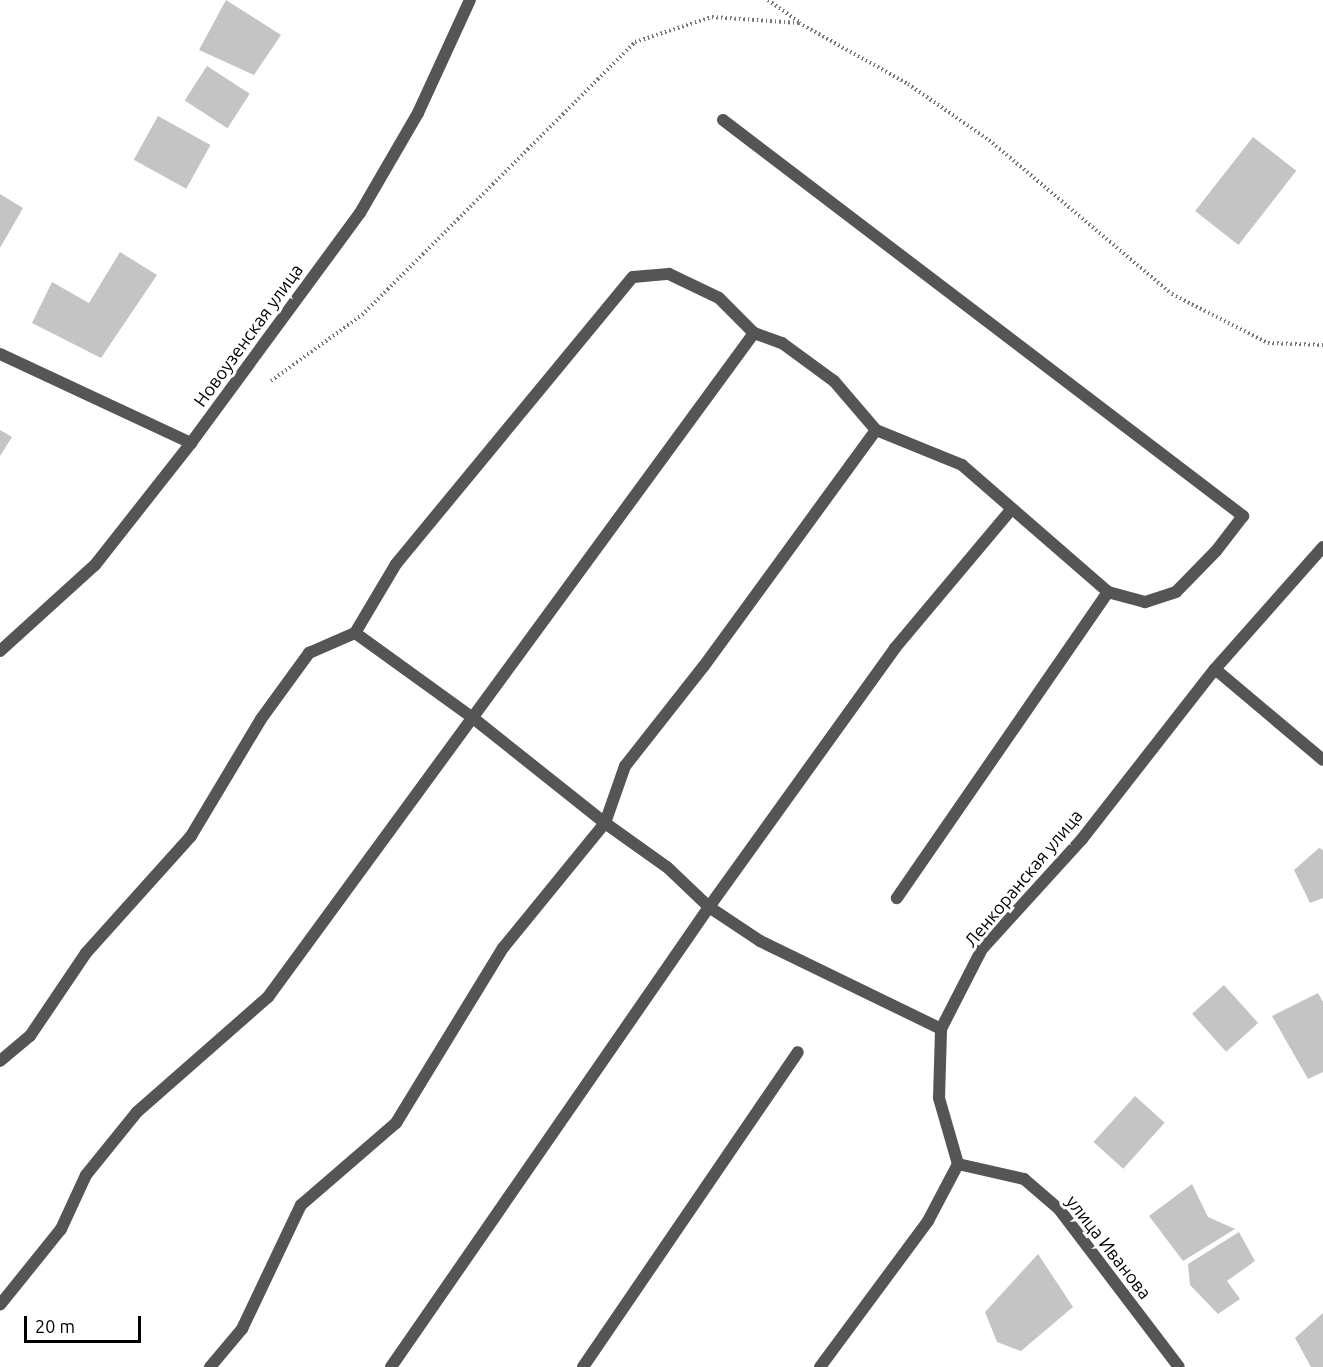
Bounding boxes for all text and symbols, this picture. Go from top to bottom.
street label: Новоузенская улица [189,259,307,411]
street label: Ленкоранская улица [959,805,1087,951]
street label: улица Иванова [1062,1191,1156,1303]
scale bar [27,1304,144,1342]
text: 20 m [35,1316,75,1336]

